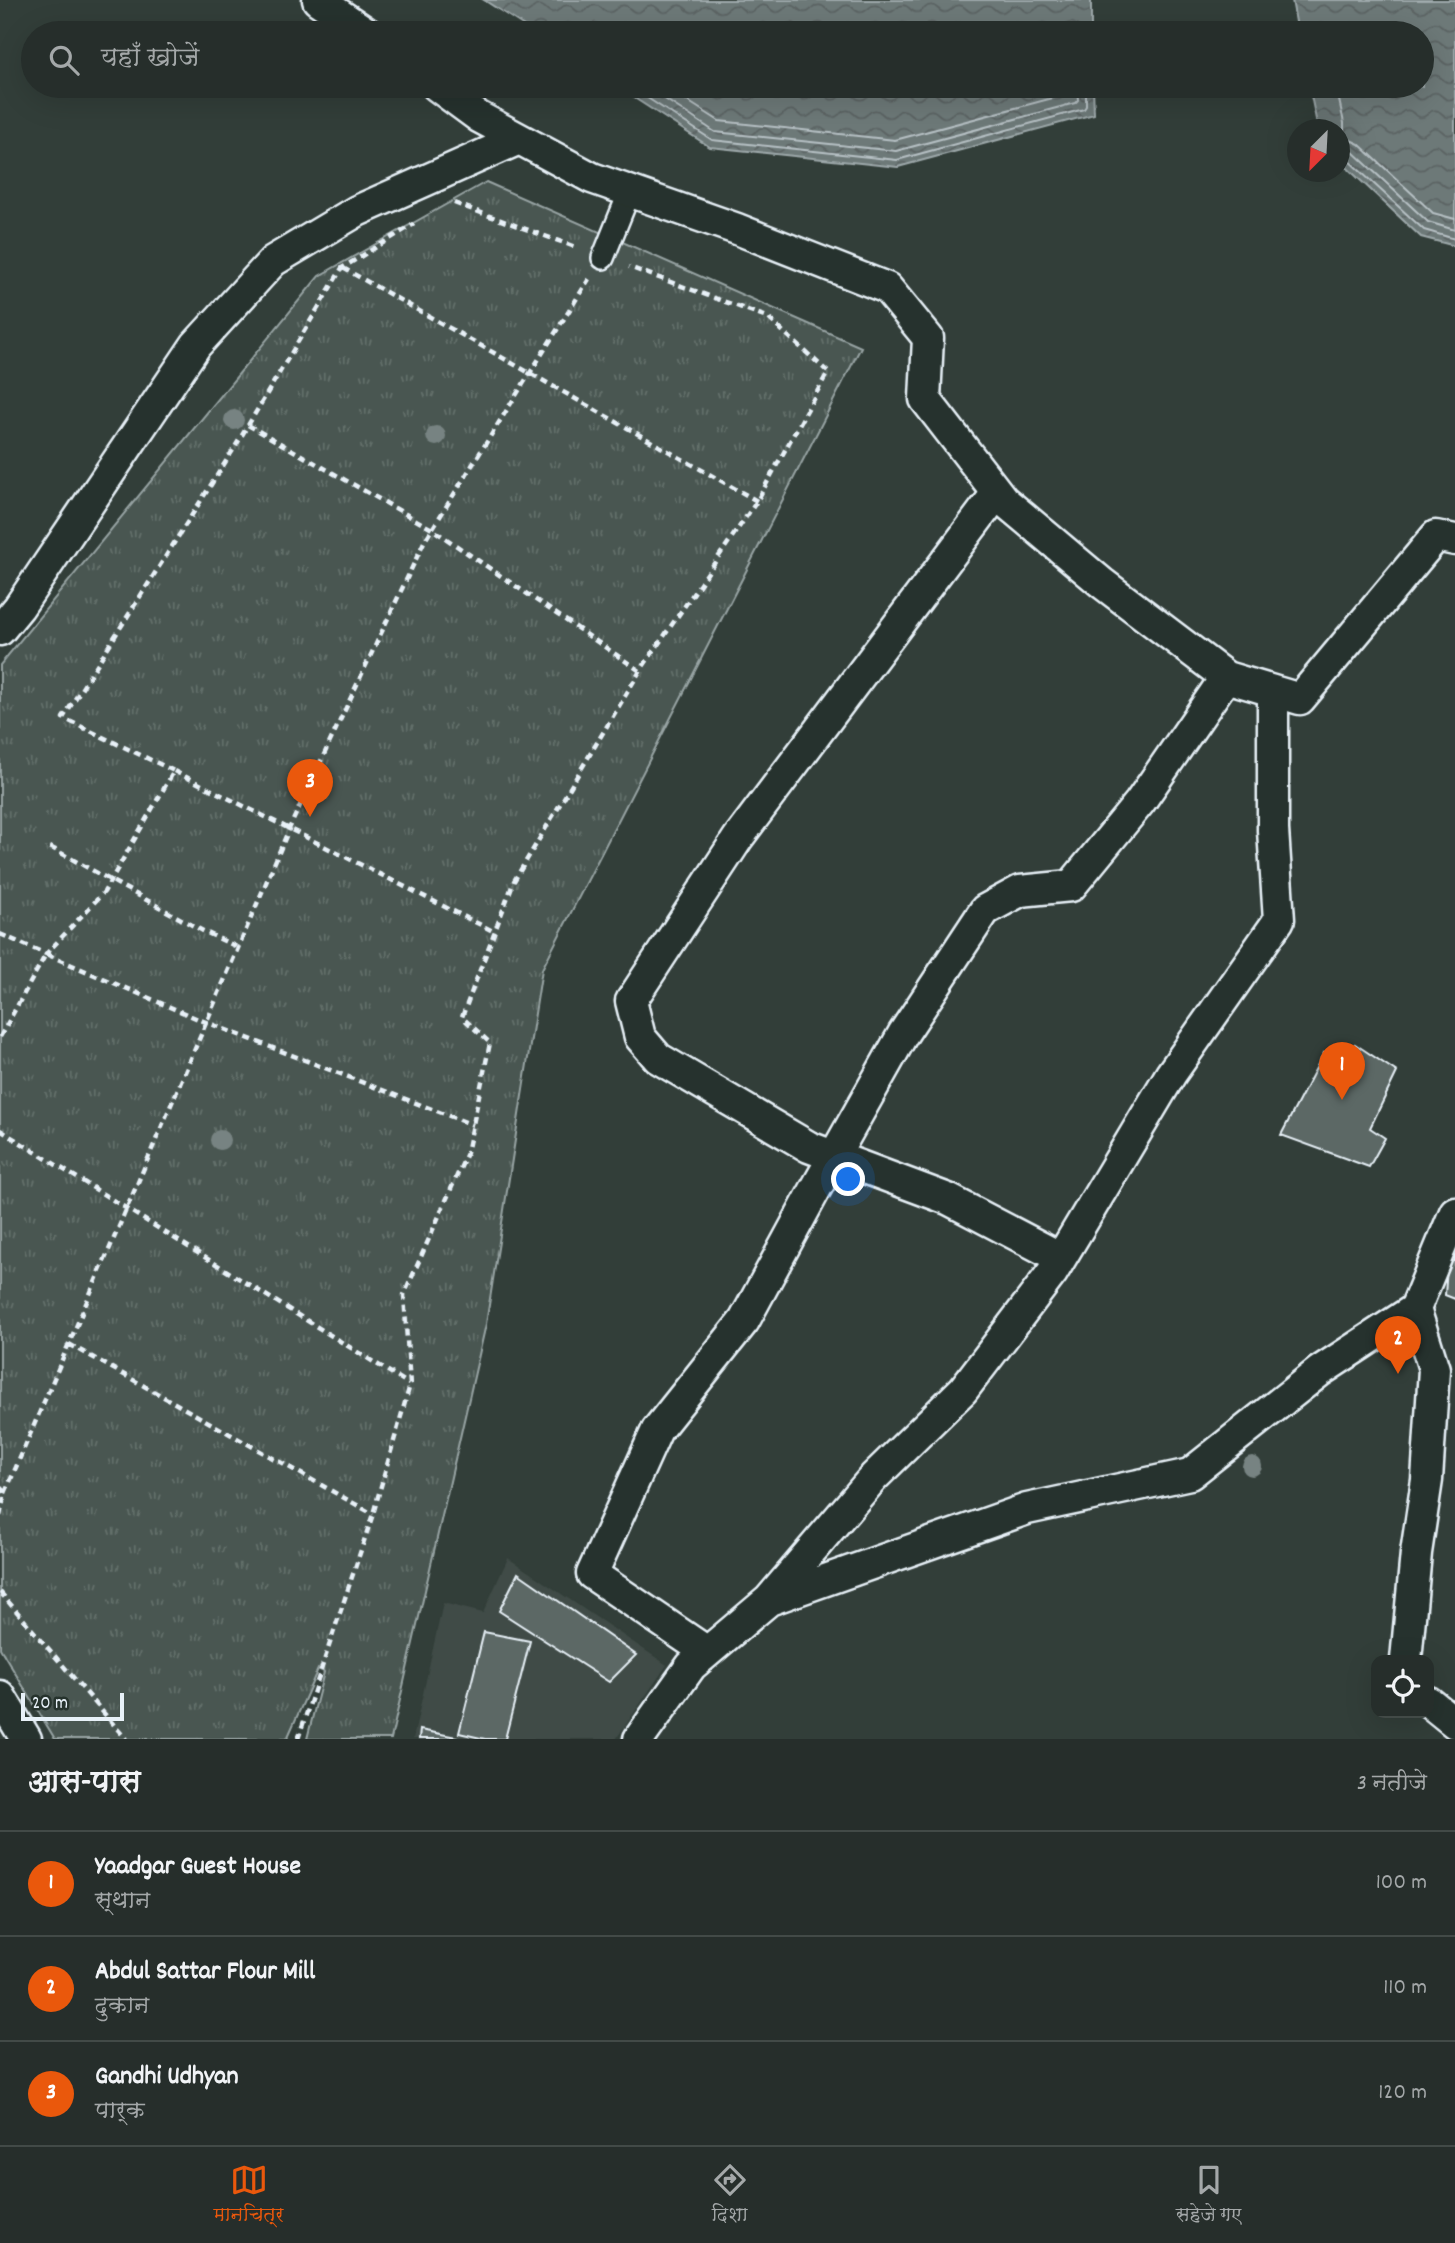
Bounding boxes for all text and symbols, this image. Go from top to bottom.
search box [21,21,1434,98]
icon: search [45,41,83,79]
text: यहाँ खोजें [101,41,199,78]
north arrow [1287,119,1350,182]
pin: 3 [287,759,333,817]
pin: 1 [1319,1042,1365,1100]
your location [831,1162,865,1196]
pin: 2 [1375,1316,1421,1374]
map controls [1371,1655,1434,1718]
button: locate [1371,1655,1434,1718]
scale bar [21,1690,124,1722]
text: 20 m [32,1691,68,1718]
text: आस-पास [28,1763,140,1806]
text: 3 नतीजे [1357,1768,1427,1801]
text: Yaadgar Guest House [95,1849,301,1886]
text: 1 [48,1867,54,1900]
text: 100 m [1376,1867,1427,1900]
text: स्थान [95,1886,150,1919]
text: Abdul Sattar Flour Mill [95,1954,315,1991]
text: 2 [46,1972,56,2005]
text: 110 m [1383,1972,1427,2005]
text: दुकान [95,1991,149,2024]
text: Gandhi Udhyan [95,2059,239,2096]
text: 3 [46,2077,56,2110]
text: 120 m [1378,2077,1427,2110]
text: पार्क [95,2096,145,2129]
tab: मानचित्र [214,2161,284,2230]
tab: दिशा [711,2161,749,2230]
tab: सहेजे गए [1176,2161,1241,2230]

